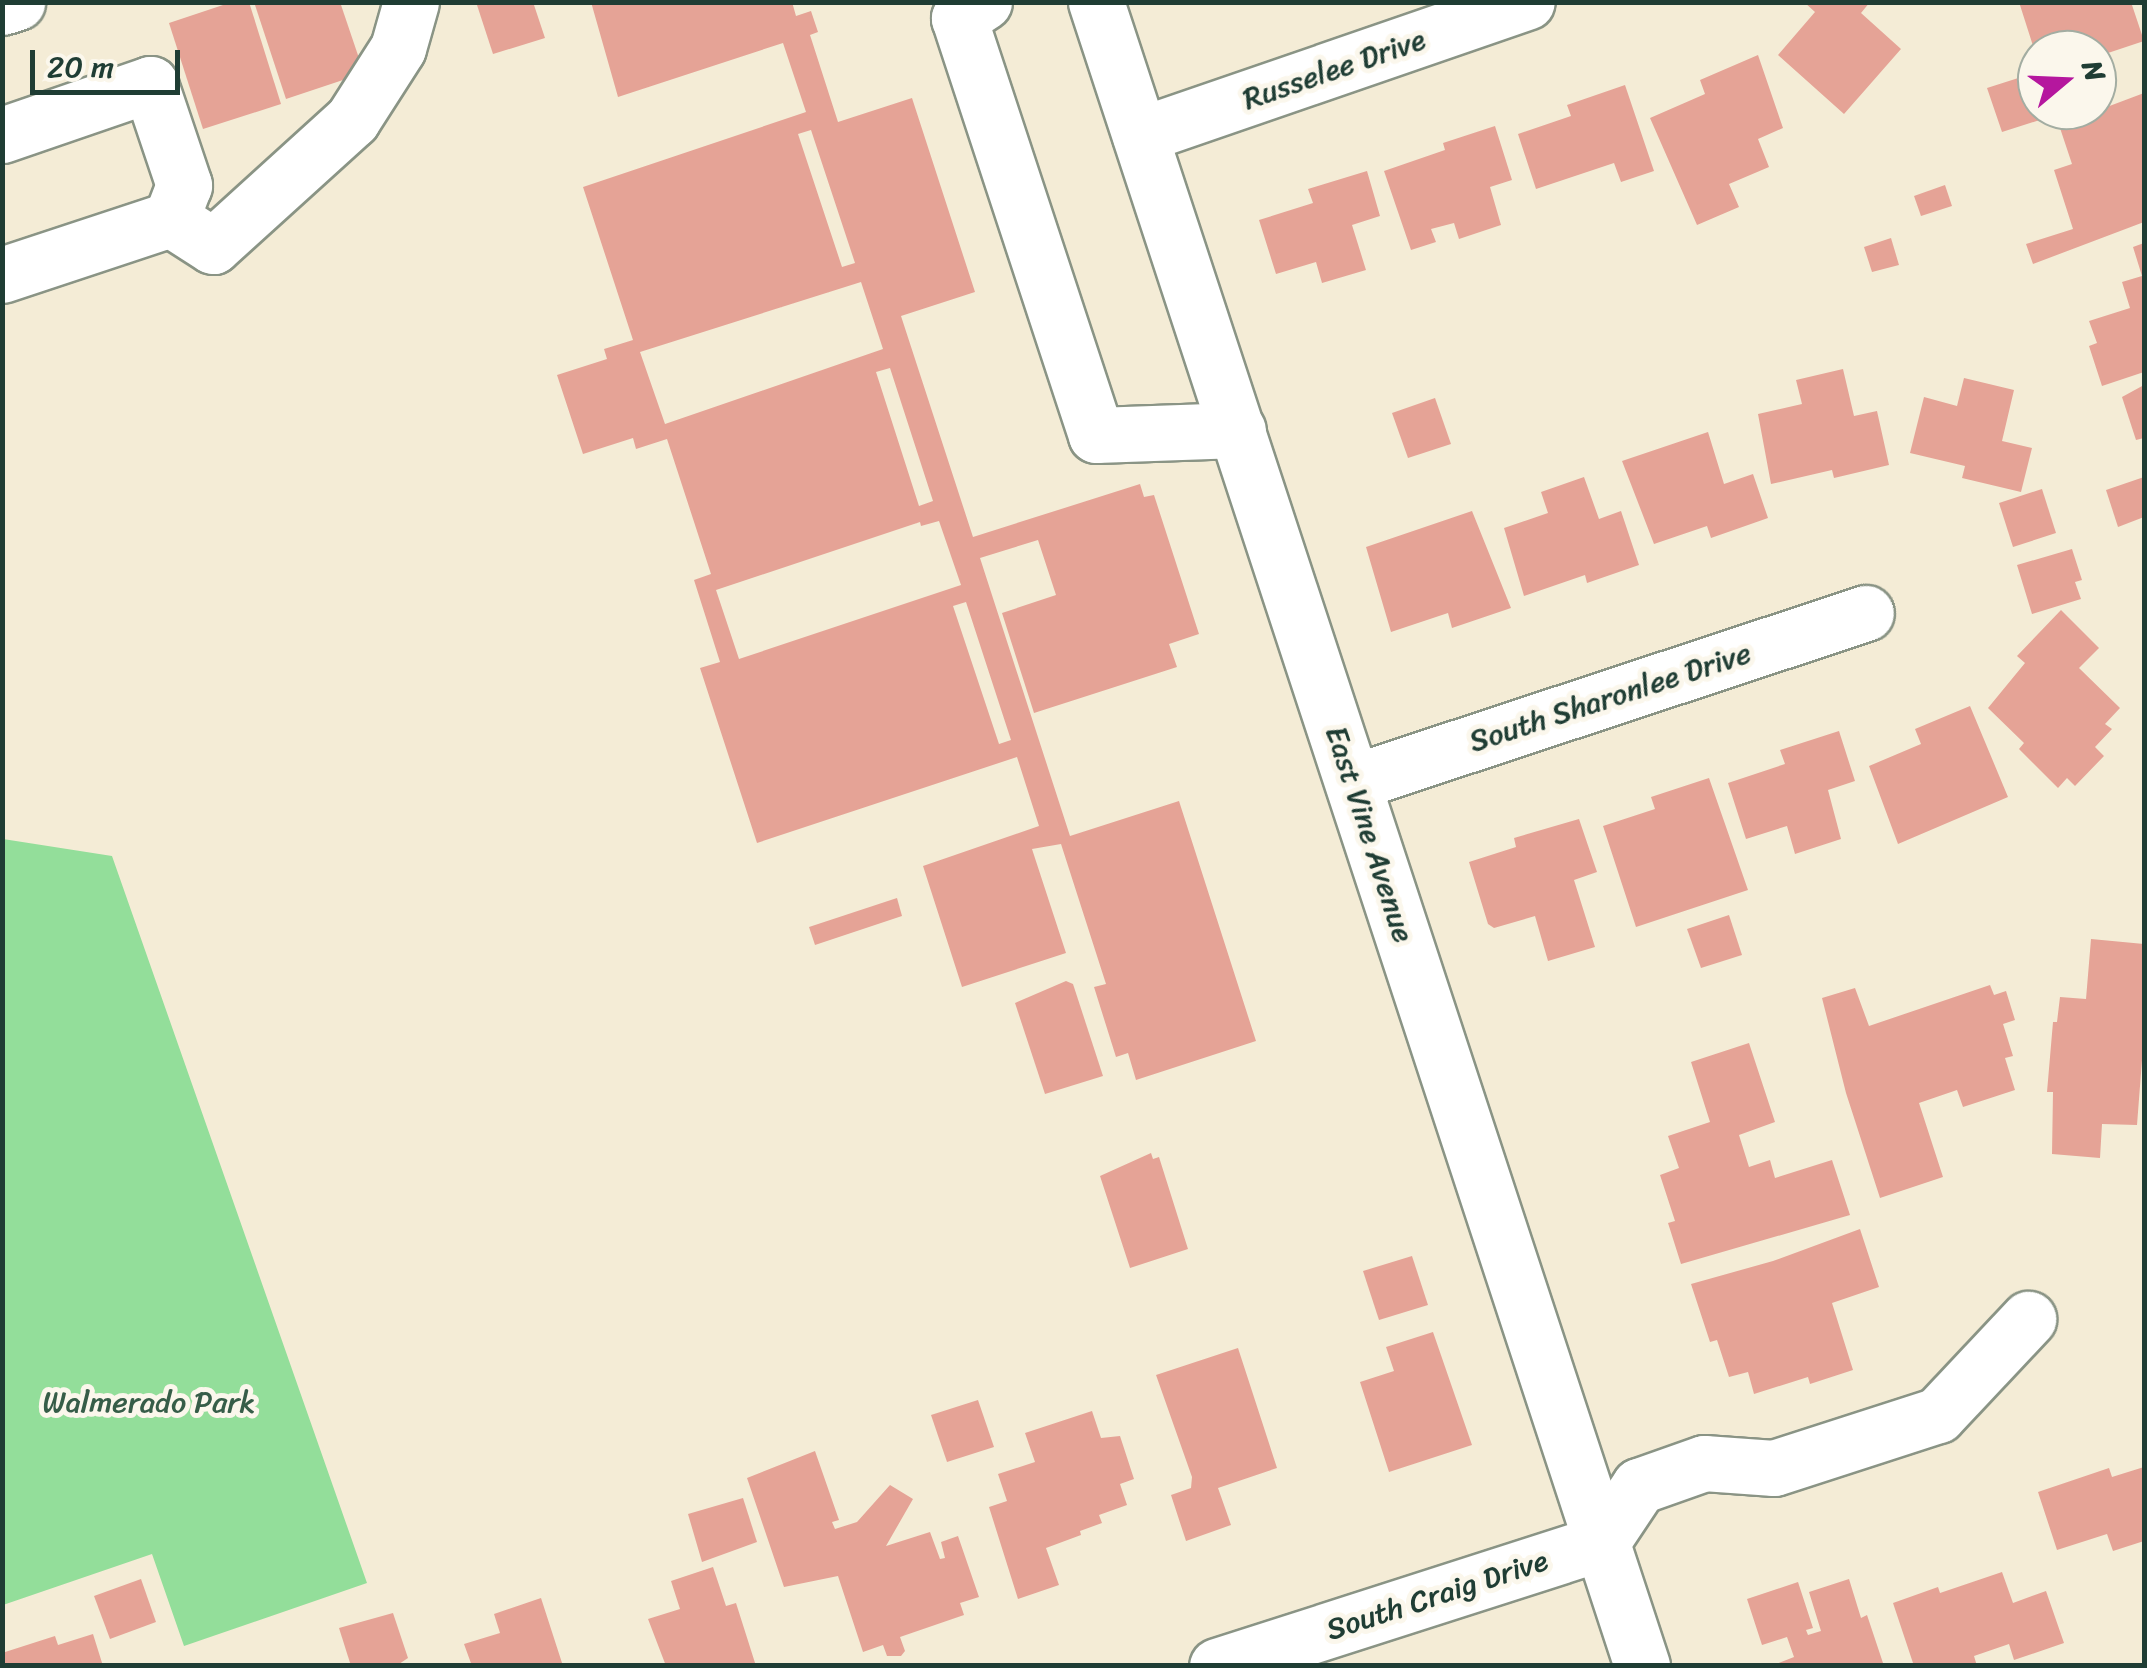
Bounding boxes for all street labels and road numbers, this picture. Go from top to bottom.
street label: Russelee Drive [1238,21,1430,117]
street label: South Sharonlee Drive [1464,634,1756,760]
street label: East Vine Avenue [1318,720,1422,948]
street label: South Craig Drive [1321,1542,1553,1648]

